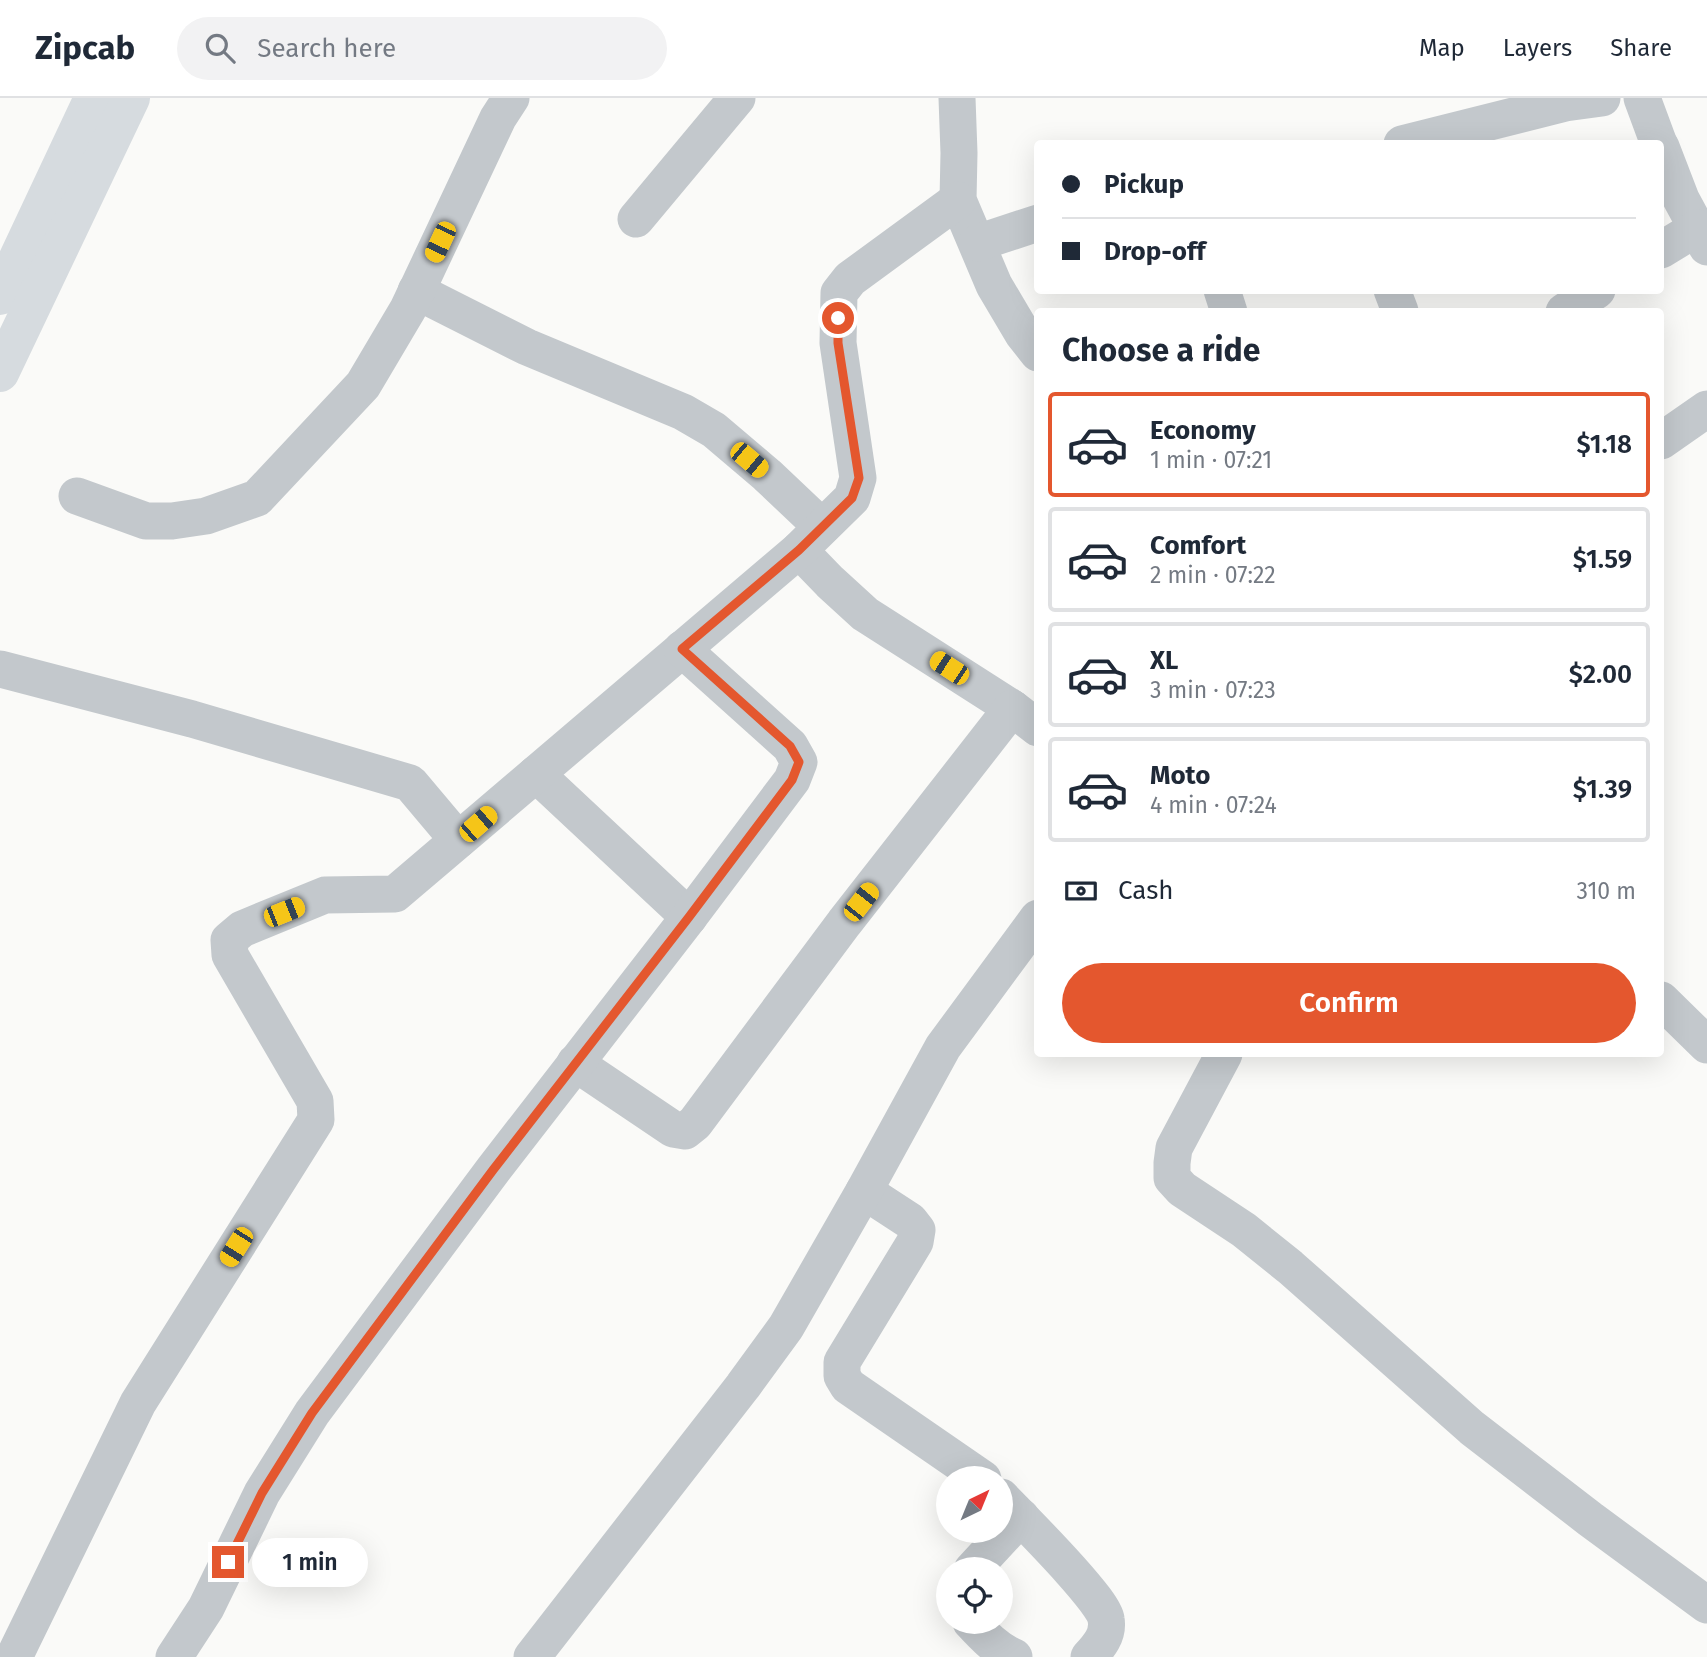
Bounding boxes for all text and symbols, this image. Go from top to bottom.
search box [177,17,667,80]
text: Zipcab [35,28,135,68]
icon: search [201,29,239,67]
text: Search here [257,33,396,64]
text: Map [1419,34,1465,62]
text: Layers [1503,34,1572,62]
text: Share [1610,34,1672,62]
text: Pickup [1104,169,1184,200]
car [422,219,459,265]
text: Drop-off [1104,236,1206,267]
route start [822,302,854,334]
text: Choose a ride [1062,331,1260,369]
icon: car [1066,413,1129,476]
text: Economy [1150,415,1256,446]
text: $1.18 [1576,429,1632,460]
car [727,438,772,482]
text: 1 min · 07:21 [1150,446,1272,474]
icon: car [1066,528,1129,591]
text: Comfort [1150,530,1246,561]
text: $1.59 [1573,544,1632,575]
text: 2 min · 07:22 [1150,561,1276,589]
icon: car [1066,643,1129,706]
text: XL [1150,645,1178,676]
car [926,648,973,688]
text: $2.00 [1569,659,1632,690]
text: 3 min · 07:23 [1150,676,1276,704]
icon: car [1066,758,1129,821]
text: Moto [1150,760,1210,791]
text: $1.39 [1573,774,1632,805]
text: 4 min · 07:24 [1150,791,1277,819]
car [456,802,501,846]
icon: cash [1062,872,1100,910]
text: Cash [1118,875,1174,906]
text: 310 m [1576,877,1636,905]
car [840,879,883,925]
car [261,894,308,930]
button: Confirm [1062,963,1636,1043]
car [216,1224,257,1270]
north arrow [936,1466,1013,1544]
map controls [936,1466,1013,1634]
callout: 1 min [252,1538,368,1586]
route end [212,1546,244,1578]
text: 1 min [282,1548,338,1576]
button: locate [936,1557,1013,1634]

